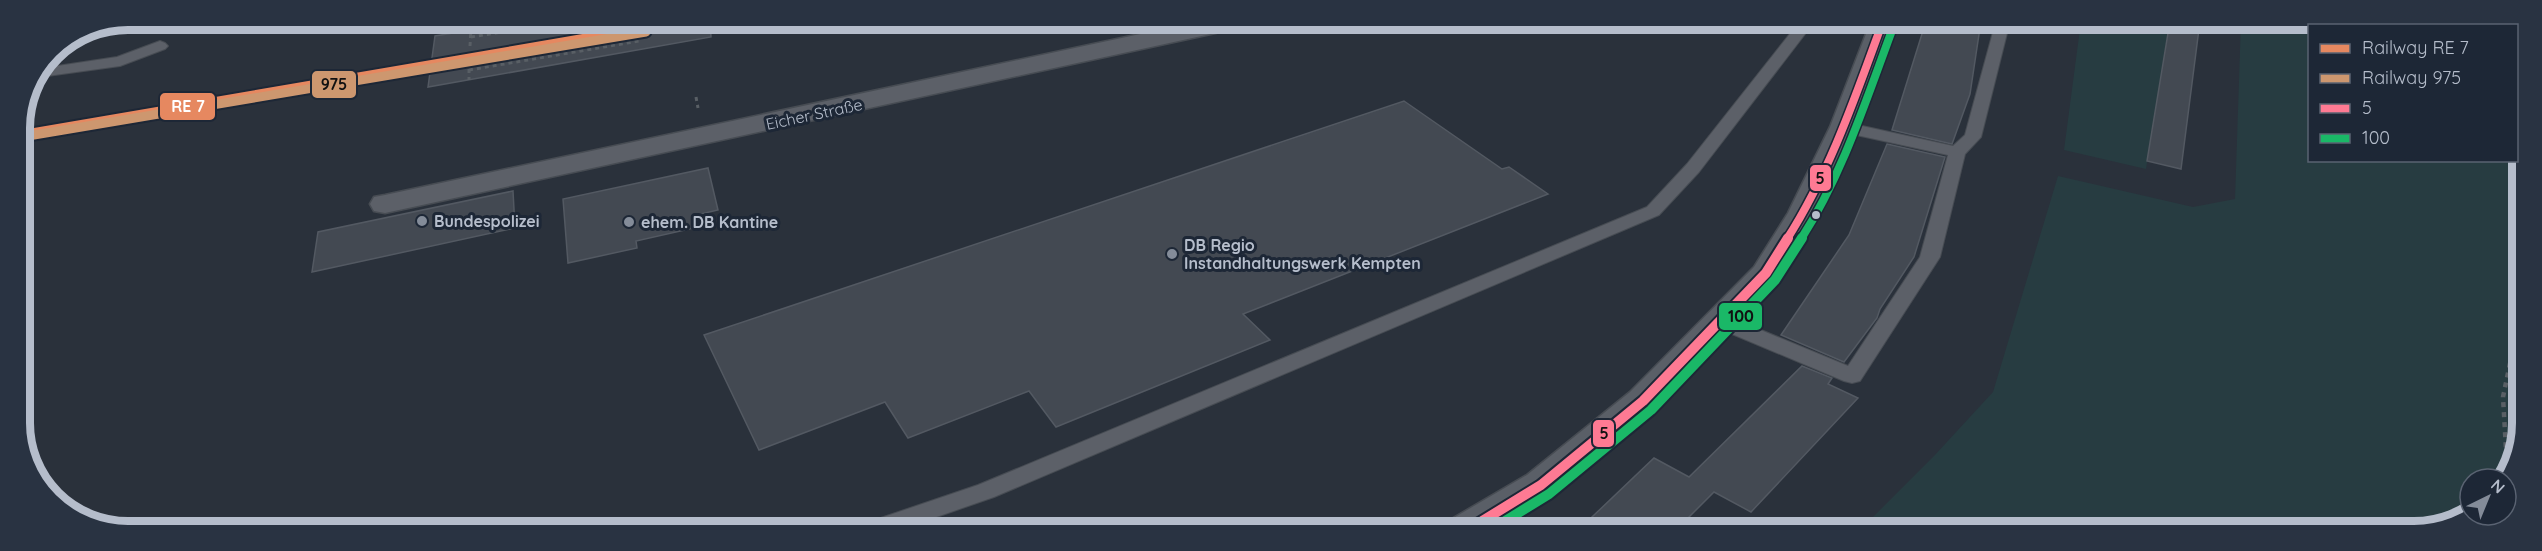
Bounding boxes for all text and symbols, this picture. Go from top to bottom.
legend [2308,24,2518,162]
text: Railway RE 7 [2362,36,2469,59]
text: Railway 975 [2362,66,2461,89]
line badge: 975 [311,70,357,99]
text: 975 [321,74,347,94]
line badge: RE 7 [159,92,216,121]
street label: Eicher Straße [764,94,864,134]
text: RE 7 [171,96,205,116]
text: 5 [2362,96,2372,119]
text: 100 [2362,126,2390,149]
line badge: 5 [1809,164,1832,192]
text: 5 [1815,168,1825,188]
unlabelled marker [1810,209,1822,221]
place label: Bundespolizei [434,211,540,231]
place label: ehem. DB Kantine [641,212,778,232]
marker: Bundespolizei [415,214,429,228]
marker: ehem. DB Kantine [622,215,636,229]
place label: DB Regio Instandhaltungswerk Kempten [1184,235,1421,273]
marker: DB Regio Instandhaltungswerk Kempten [1165,247,1179,261]
line badge: 100 [1718,302,1763,331]
text: 100 [1728,306,1754,326]
line badge: 5 [1592,419,1615,448]
text: 5 [1599,423,1609,443]
north arrow [2458,467,2518,527]
text: N [2487,475,2509,497]

